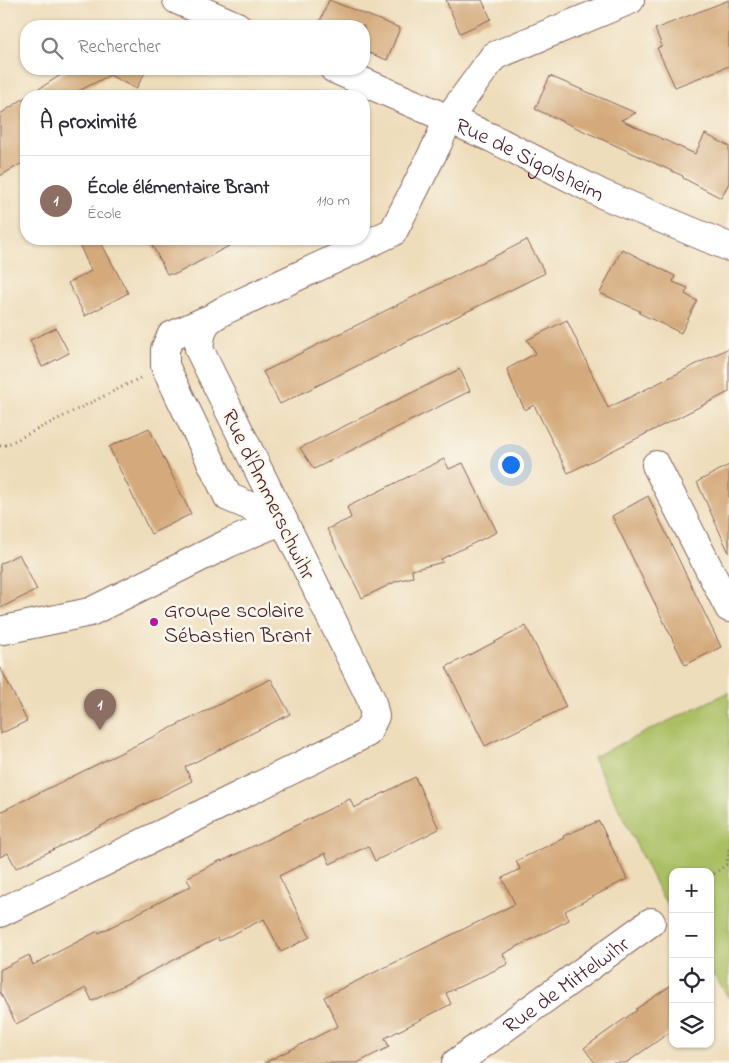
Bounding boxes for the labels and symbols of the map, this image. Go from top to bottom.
street label: Rue de Sigolsheim [450,111,609,212]
street label: Rue d'Ammerschwihr [212,405,323,586]
your location [498,452,524,478]
place label: Groupe scolaire Sébastien Brant [164,596,313,653]
marker: Groupe scolaire Sébastien Brant [148,616,160,628]
pin: 1 [84,689,116,730]
street label: Rue de Mittelwihr [497,930,637,1043]

